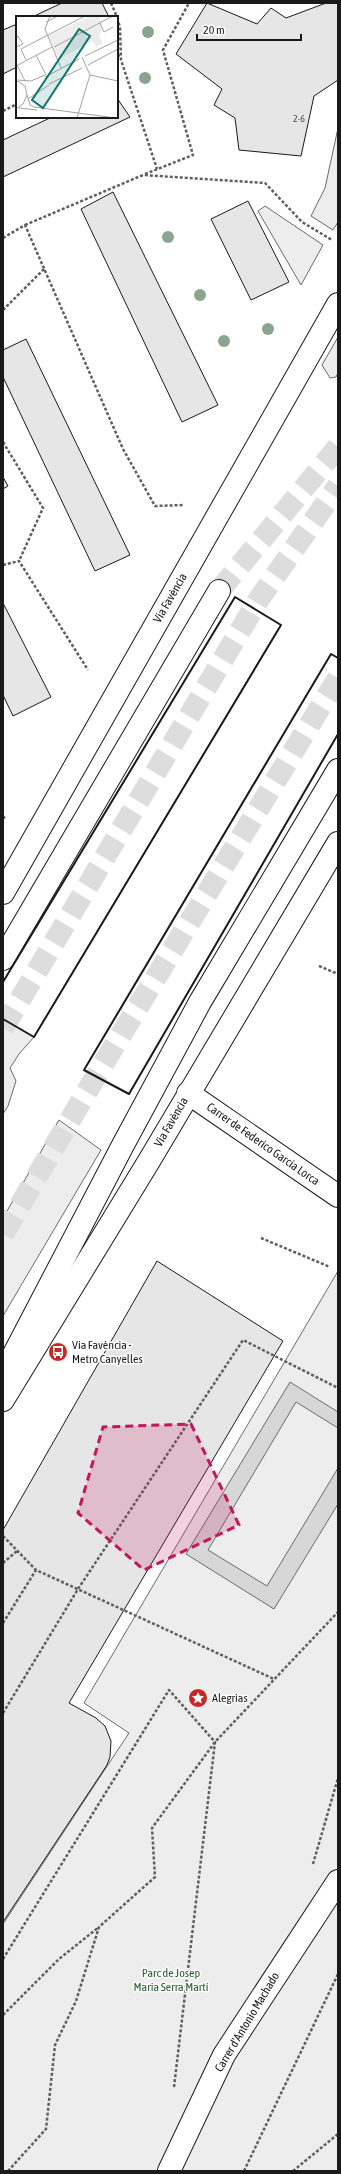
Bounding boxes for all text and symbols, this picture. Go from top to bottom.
inset map [16,16,118,118]
scale bar [197,16,301,42]
text: 20 m [203,23,225,37]
house number: 2-6 [293,113,305,124]
street label: Via Favència [150,571,190,625]
street label: Via Favència [151,1095,191,1149]
street label: Carrer de Federico García Lorca [204,1100,322,1188]
place label: Via Favència - Metro Canyelles [72,1338,143,1366]
bus stop icon: Via Favència - Metro Canyelles [47,1341,69,1363]
place icon: Alegrias [187,1687,209,1709]
place label: Alegrias [212,1691,248,1705]
park label: Parc de Josep Maria Serra Martí [134,1966,209,1994]
street label: Carrer d'Antonio Machado [212,1969,282,2074]

